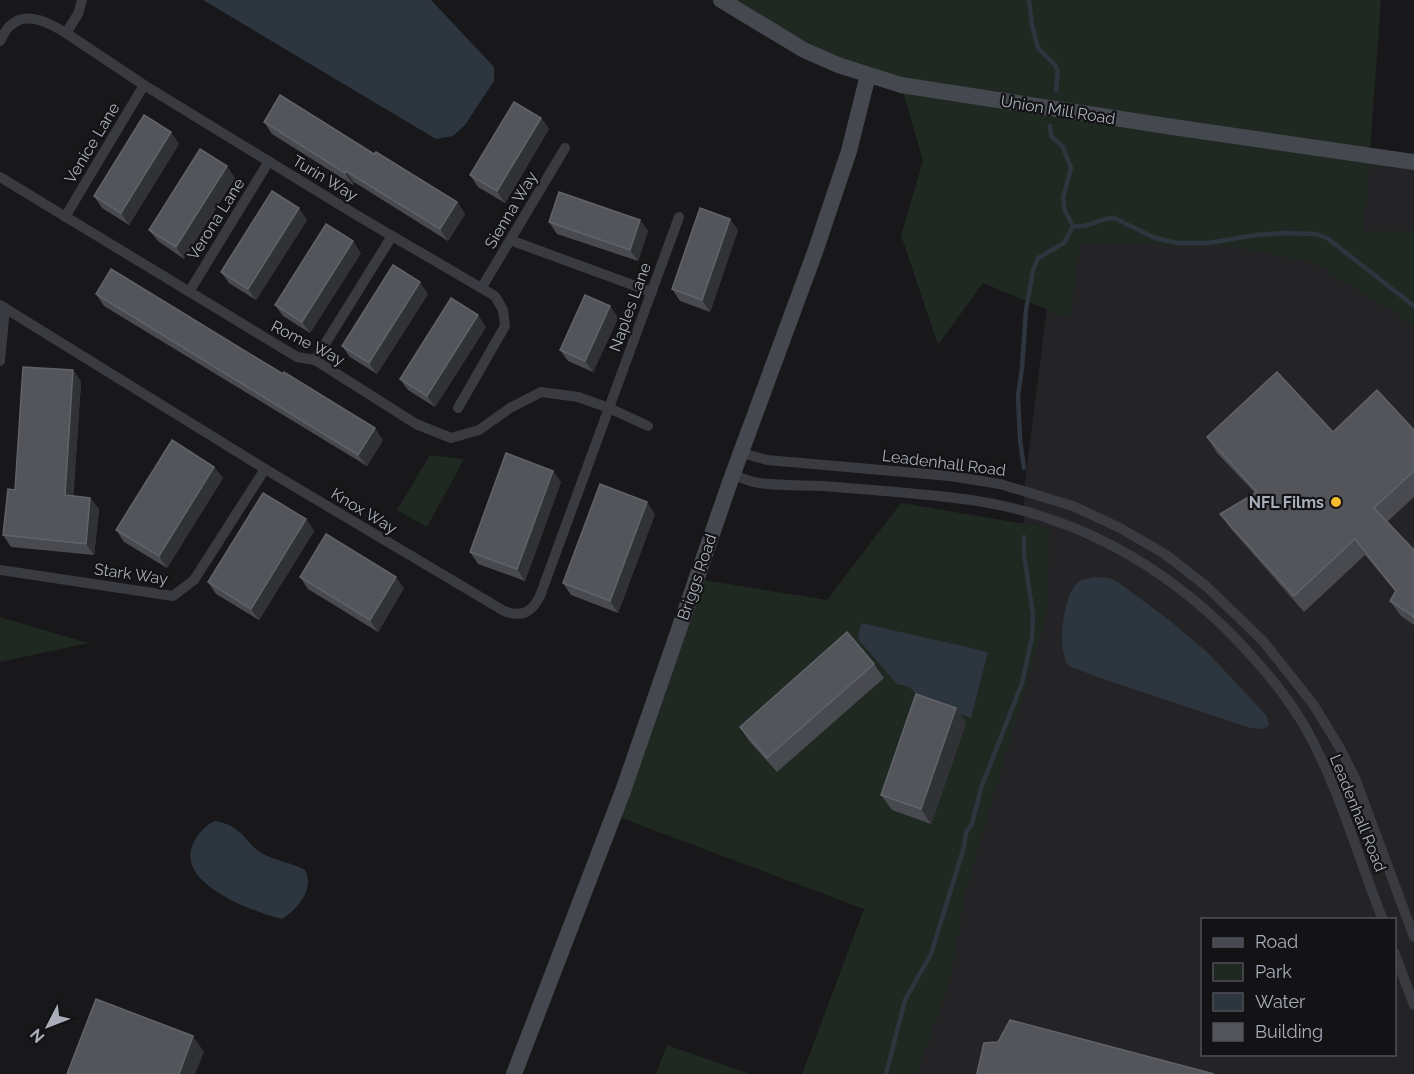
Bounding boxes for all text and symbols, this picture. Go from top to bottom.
street label: Union Mill Road [999,92,1117,128]
street label: Venice Lane [60,99,124,187]
street label: Turin Way [289,151,361,205]
street label: Sienna Way [481,168,542,252]
street label: Verona Lane [183,175,249,263]
street label: Naples Lane [605,260,655,354]
street label: Rome Way [268,316,348,370]
street label: Leadenhall Road [881,446,1007,480]
street label: Knox Way [328,484,401,538]
place label: NFL Films [1249,493,1324,512]
marker: NFL Films [1329,495,1343,509]
street label: Briggs Road [673,531,721,623]
street label: Stark Way [93,559,169,589]
street label: Leadenhall Road [1326,752,1390,874]
legend [1201,918,1396,1056]
text: Road [1255,931,1298,952]
text: Park [1255,961,1292,982]
text: Water [1255,991,1306,1012]
north arrow [18,996,78,1056]
text: Building [1255,1021,1323,1042]
text: N [26,1025,48,1047]

